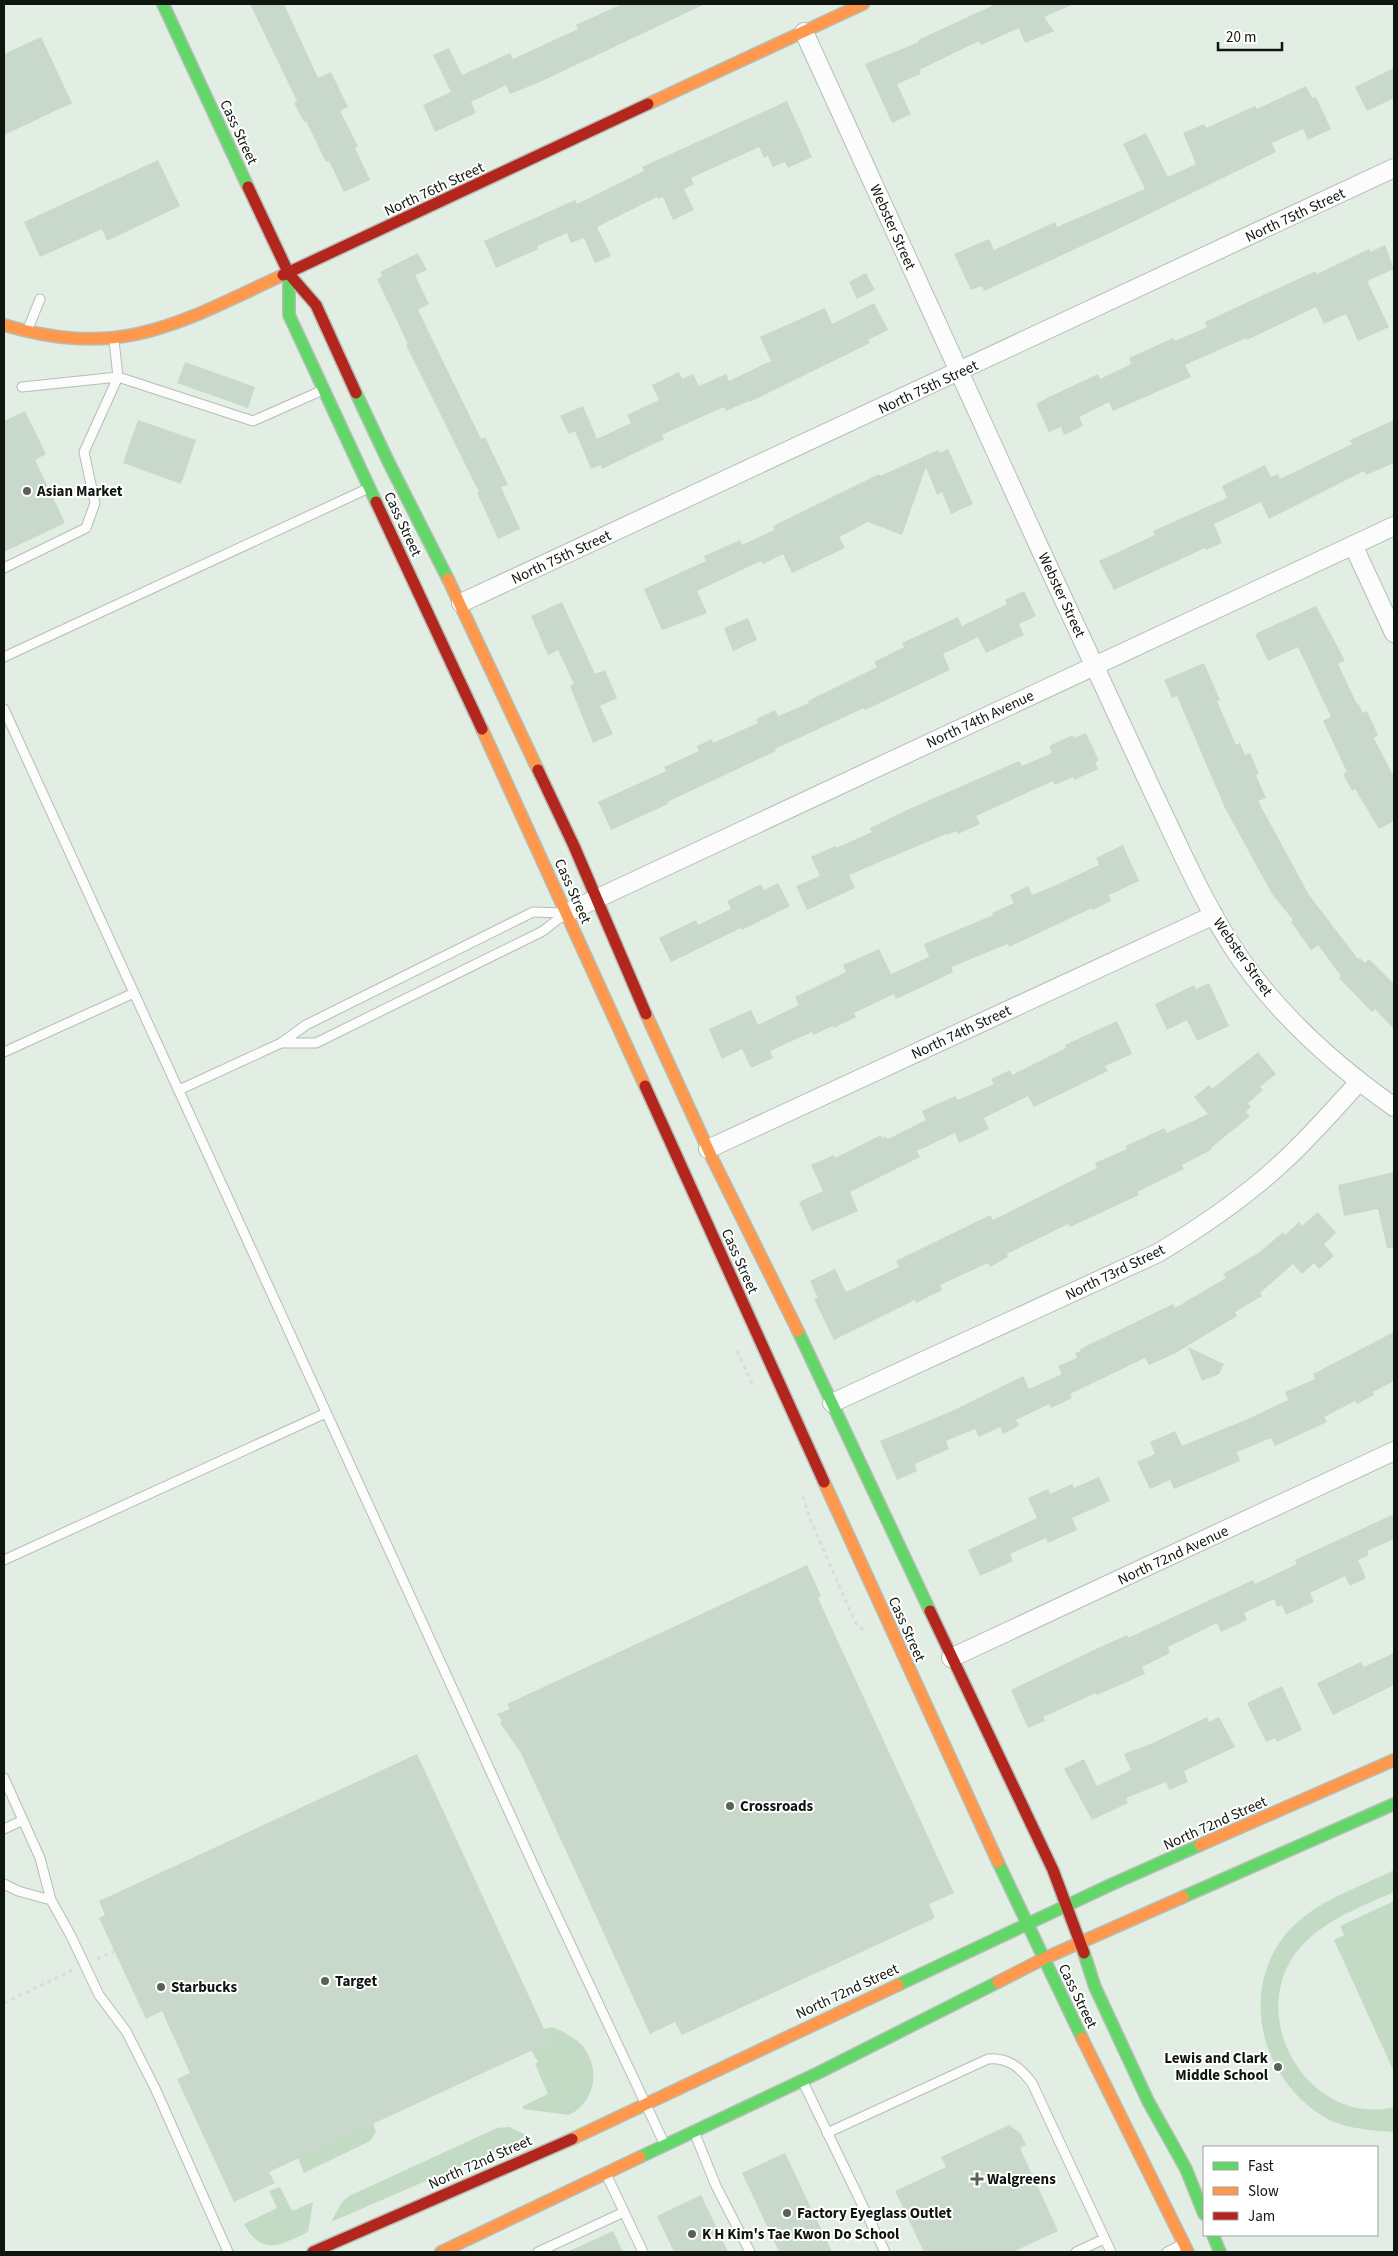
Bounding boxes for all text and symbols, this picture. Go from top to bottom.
scale bar [1218,20,1282,52]
text: 20 m [1226,27,1256,48]
street label: Cass Street [214,96,263,168]
street label: North 76th Street [381,157,488,222]
street label: Webster Street [864,181,921,273]
street label: North 75th Street [1242,183,1349,248]
street label: North 75th Street [875,355,982,420]
place label: Asian Market [36,481,123,502]
marker: Asian Market [21,485,33,497]
street label: Cass Street [378,488,427,560]
street label: North 75th Street [508,525,615,590]
street label: Webster Street [1033,549,1090,641]
street label: North 74th Avenue [923,685,1038,754]
street label: Cass Street [549,855,596,927]
street label: Webster Street [1208,914,1277,1001]
street label: North 74th Street [908,1000,1015,1065]
street label: Cass Street [716,1225,763,1297]
street label: North 73rd Street [1062,1239,1168,1306]
street label: North 72nd Avenue [1114,1521,1232,1590]
street label: Cass Street [883,1593,930,1665]
street label: North 72nd Street [1160,1791,1270,1856]
place label: Crossroads [740,1796,814,1817]
marker: Crossroads [724,1800,736,1812]
street label: North 72nd Street [792,1958,902,2024]
street label: Cass Street [1053,1960,1102,2032]
place label: Target [335,1971,377,1992]
marker: Target [319,1975,331,1987]
place label: Starbucks [171,1977,238,1998]
marker: Starbucks [155,1981,167,1993]
place label: Lewis and Clark Middle School [1164,2048,1269,2086]
marker: Lewis and Clark Middle School [1272,2061,1284,2073]
street label: North 72nd Street [425,2130,535,2195]
legend [1203,2146,1378,2236]
text: Fast [1248,2156,1274,2177]
place label: Walgreens [987,2169,1056,2190]
marker: Walgreens [971,2173,983,2185]
text: Slow [1248,2181,1279,2202]
place label: Factory Eyeglass Outlet [797,2203,952,2224]
text: Jam [1248,2206,1275,2227]
marker: Factory Eyeglass Outlet [781,2207,793,2219]
place label: K H Kim's Tae Kwon Do School [702,2224,900,2245]
marker: K H Kim's Tae Kwon Do School [686,2228,698,2240]

